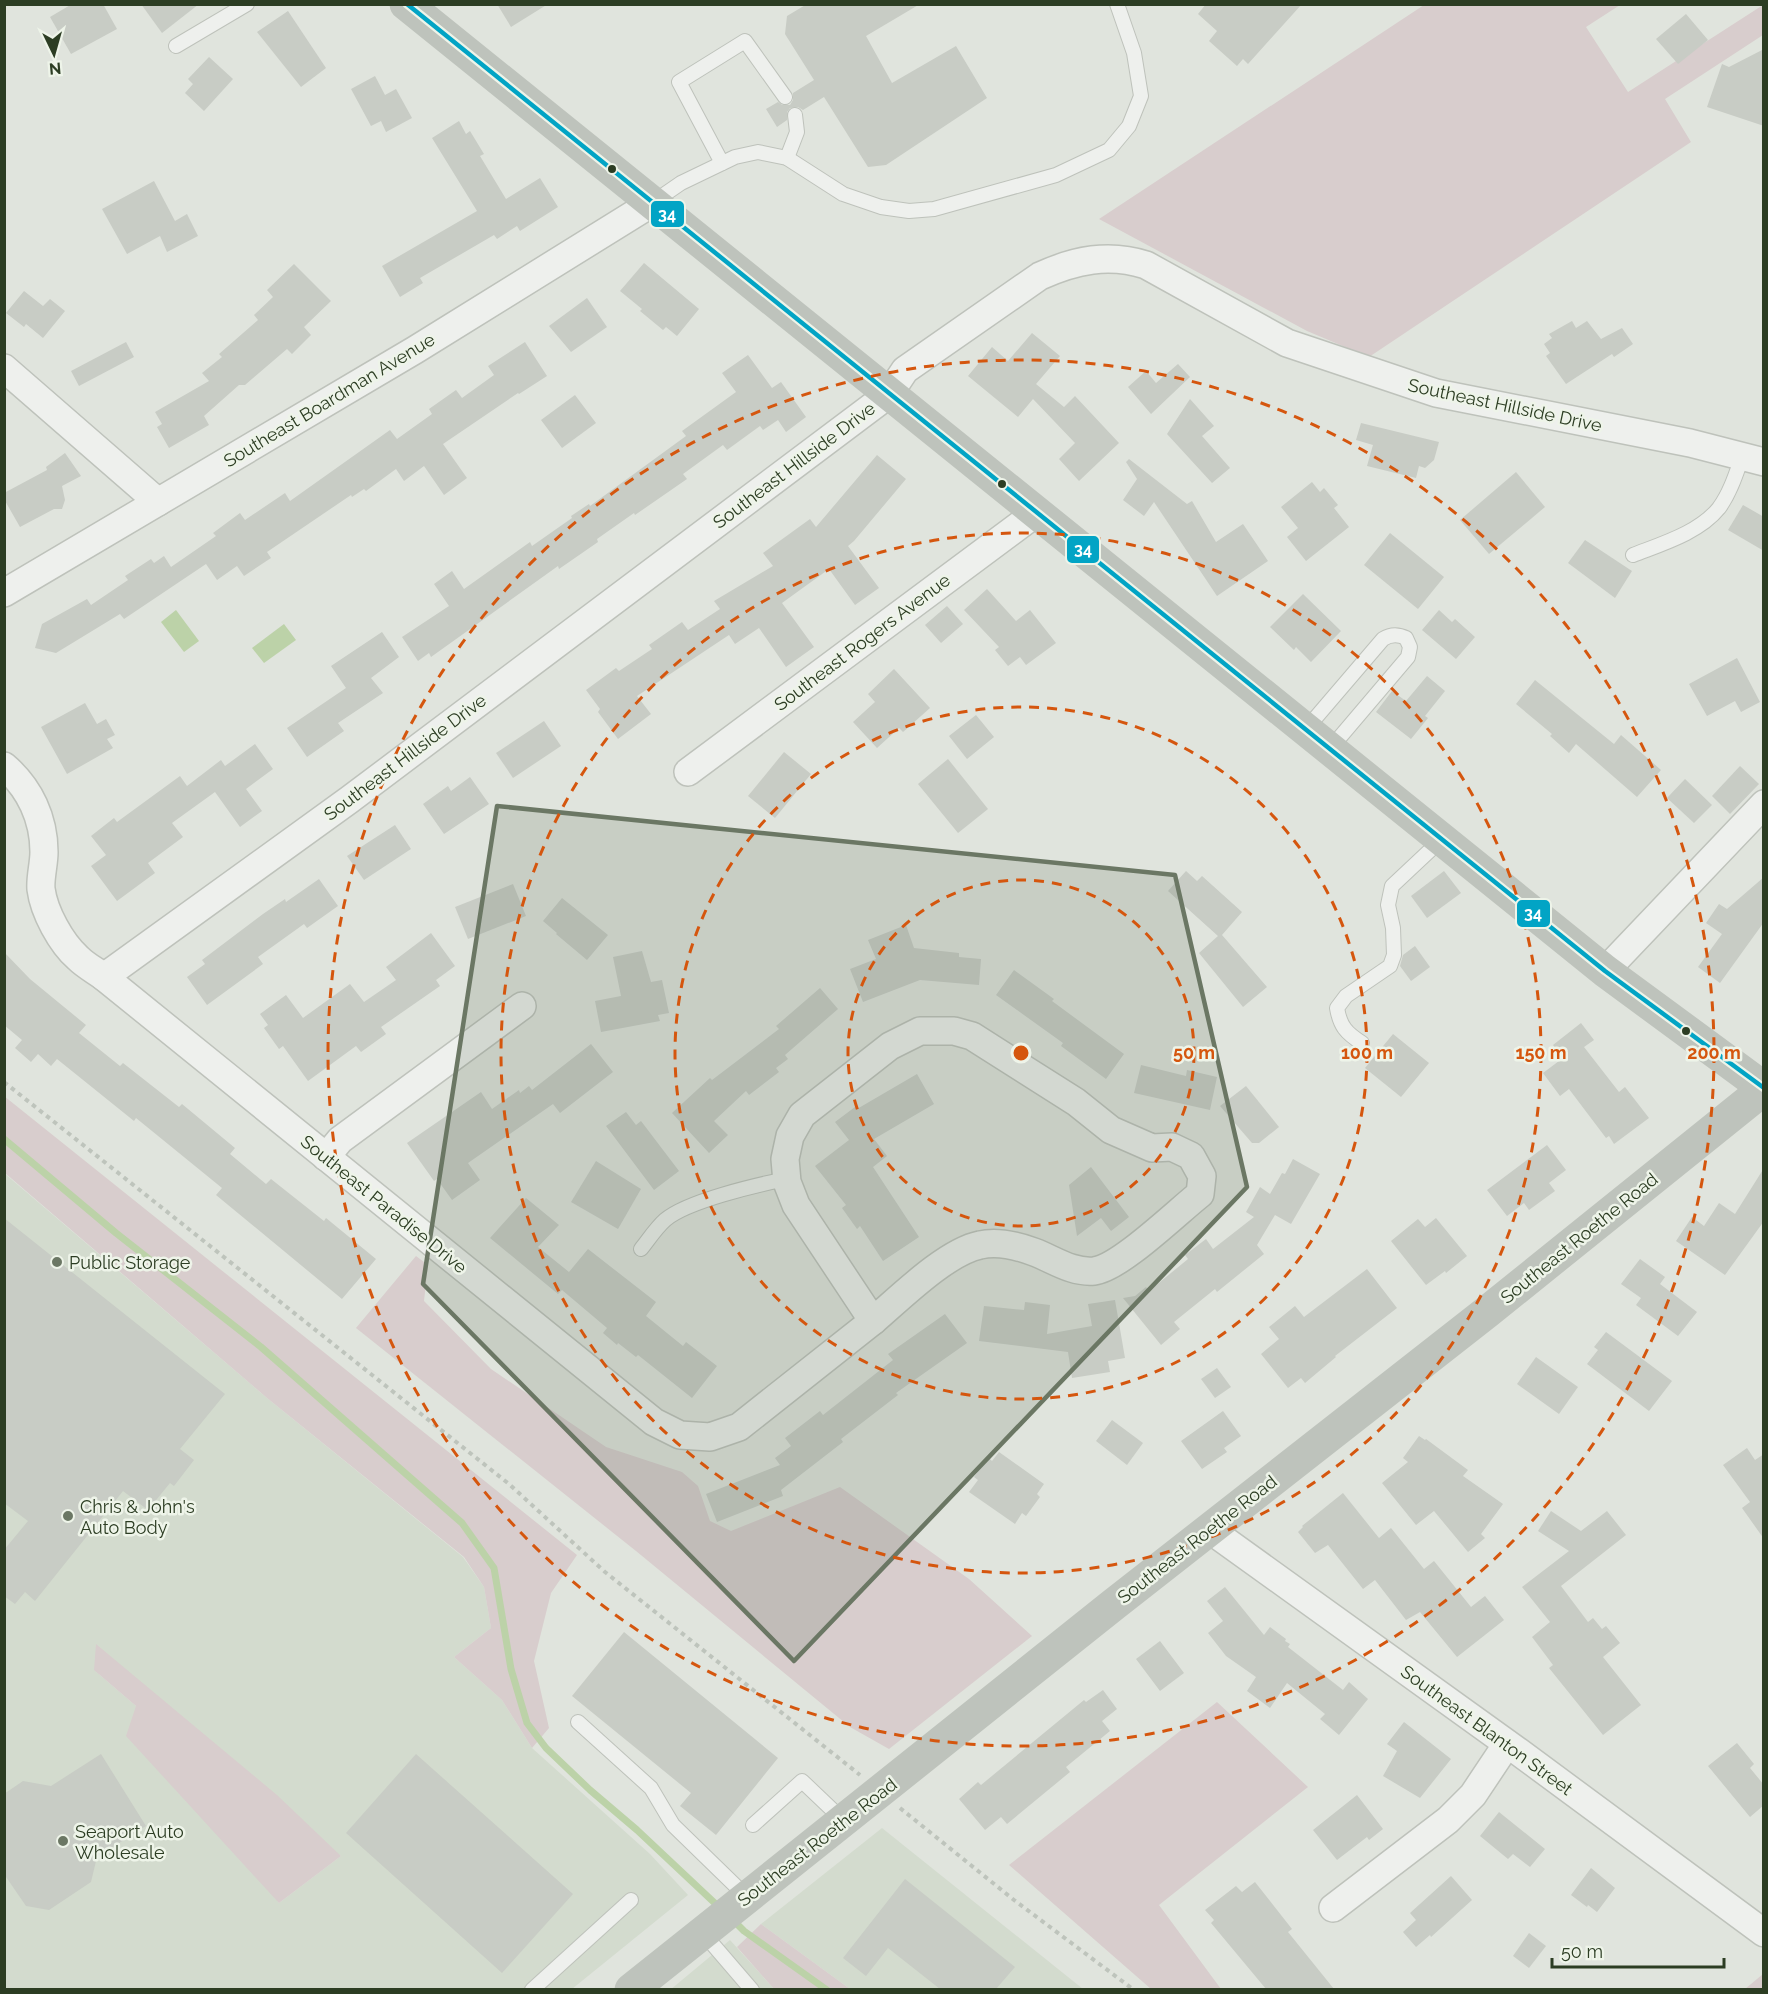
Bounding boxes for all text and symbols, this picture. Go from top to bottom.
north arrow [24,24,84,84]
text: N [48,58,62,78]
unlabelled marker [606,163,618,175]
line badge: 34 [650,200,685,228]
text: 34 [658,205,676,224]
street label: Southeast Boardman Avenue [220,328,439,471]
street label: Southeast Hillside Drive [1406,374,1604,436]
street label: Southeast Hillside Drive [709,397,880,533]
unlabelled marker [996,478,1008,490]
line badge: 34 [1066,535,1100,564]
text: 34 [1074,540,1092,559]
street label: Southeast Rogers Avenue [770,569,954,715]
street label: Southeast Hillside Drive [320,689,491,825]
line badge: 34 [1516,899,1551,928]
text: 34 [1524,904,1542,923]
unlabelled marker [1680,1025,1692,1037]
text: 50 m [1173,1042,1215,1063]
text: 100 m [1341,1042,1393,1063]
text: 150 m [1516,1042,1567,1063]
text: 200 m [1687,1042,1741,1063]
centre of rings [1011,1043,1031,1063]
street label: Southeast Paradise Drive [297,1131,472,1278]
street label: Southeast Roethe Road [1496,1168,1662,1308]
place label: Public Storage [69,1252,191,1273]
marker: Public Storage [50,1255,64,1269]
street label: Southeast Roethe Road [1113,1470,1281,1608]
place label: Chris & John's Auto Body [80,1496,195,1538]
marker: Chris & John's Auto Body [61,1509,75,1523]
street label: Southeast Blanton Street [1397,1661,1577,1799]
street label: Southeast Roethe Road [733,1773,901,1911]
place label: Seaport Auto Wholesale [75,1821,184,1863]
marker: Seaport Auto Wholesale [56,1834,70,1848]
scale bar [1552,1931,1724,1969]
text: 50 m [1561,1941,1603,1962]

